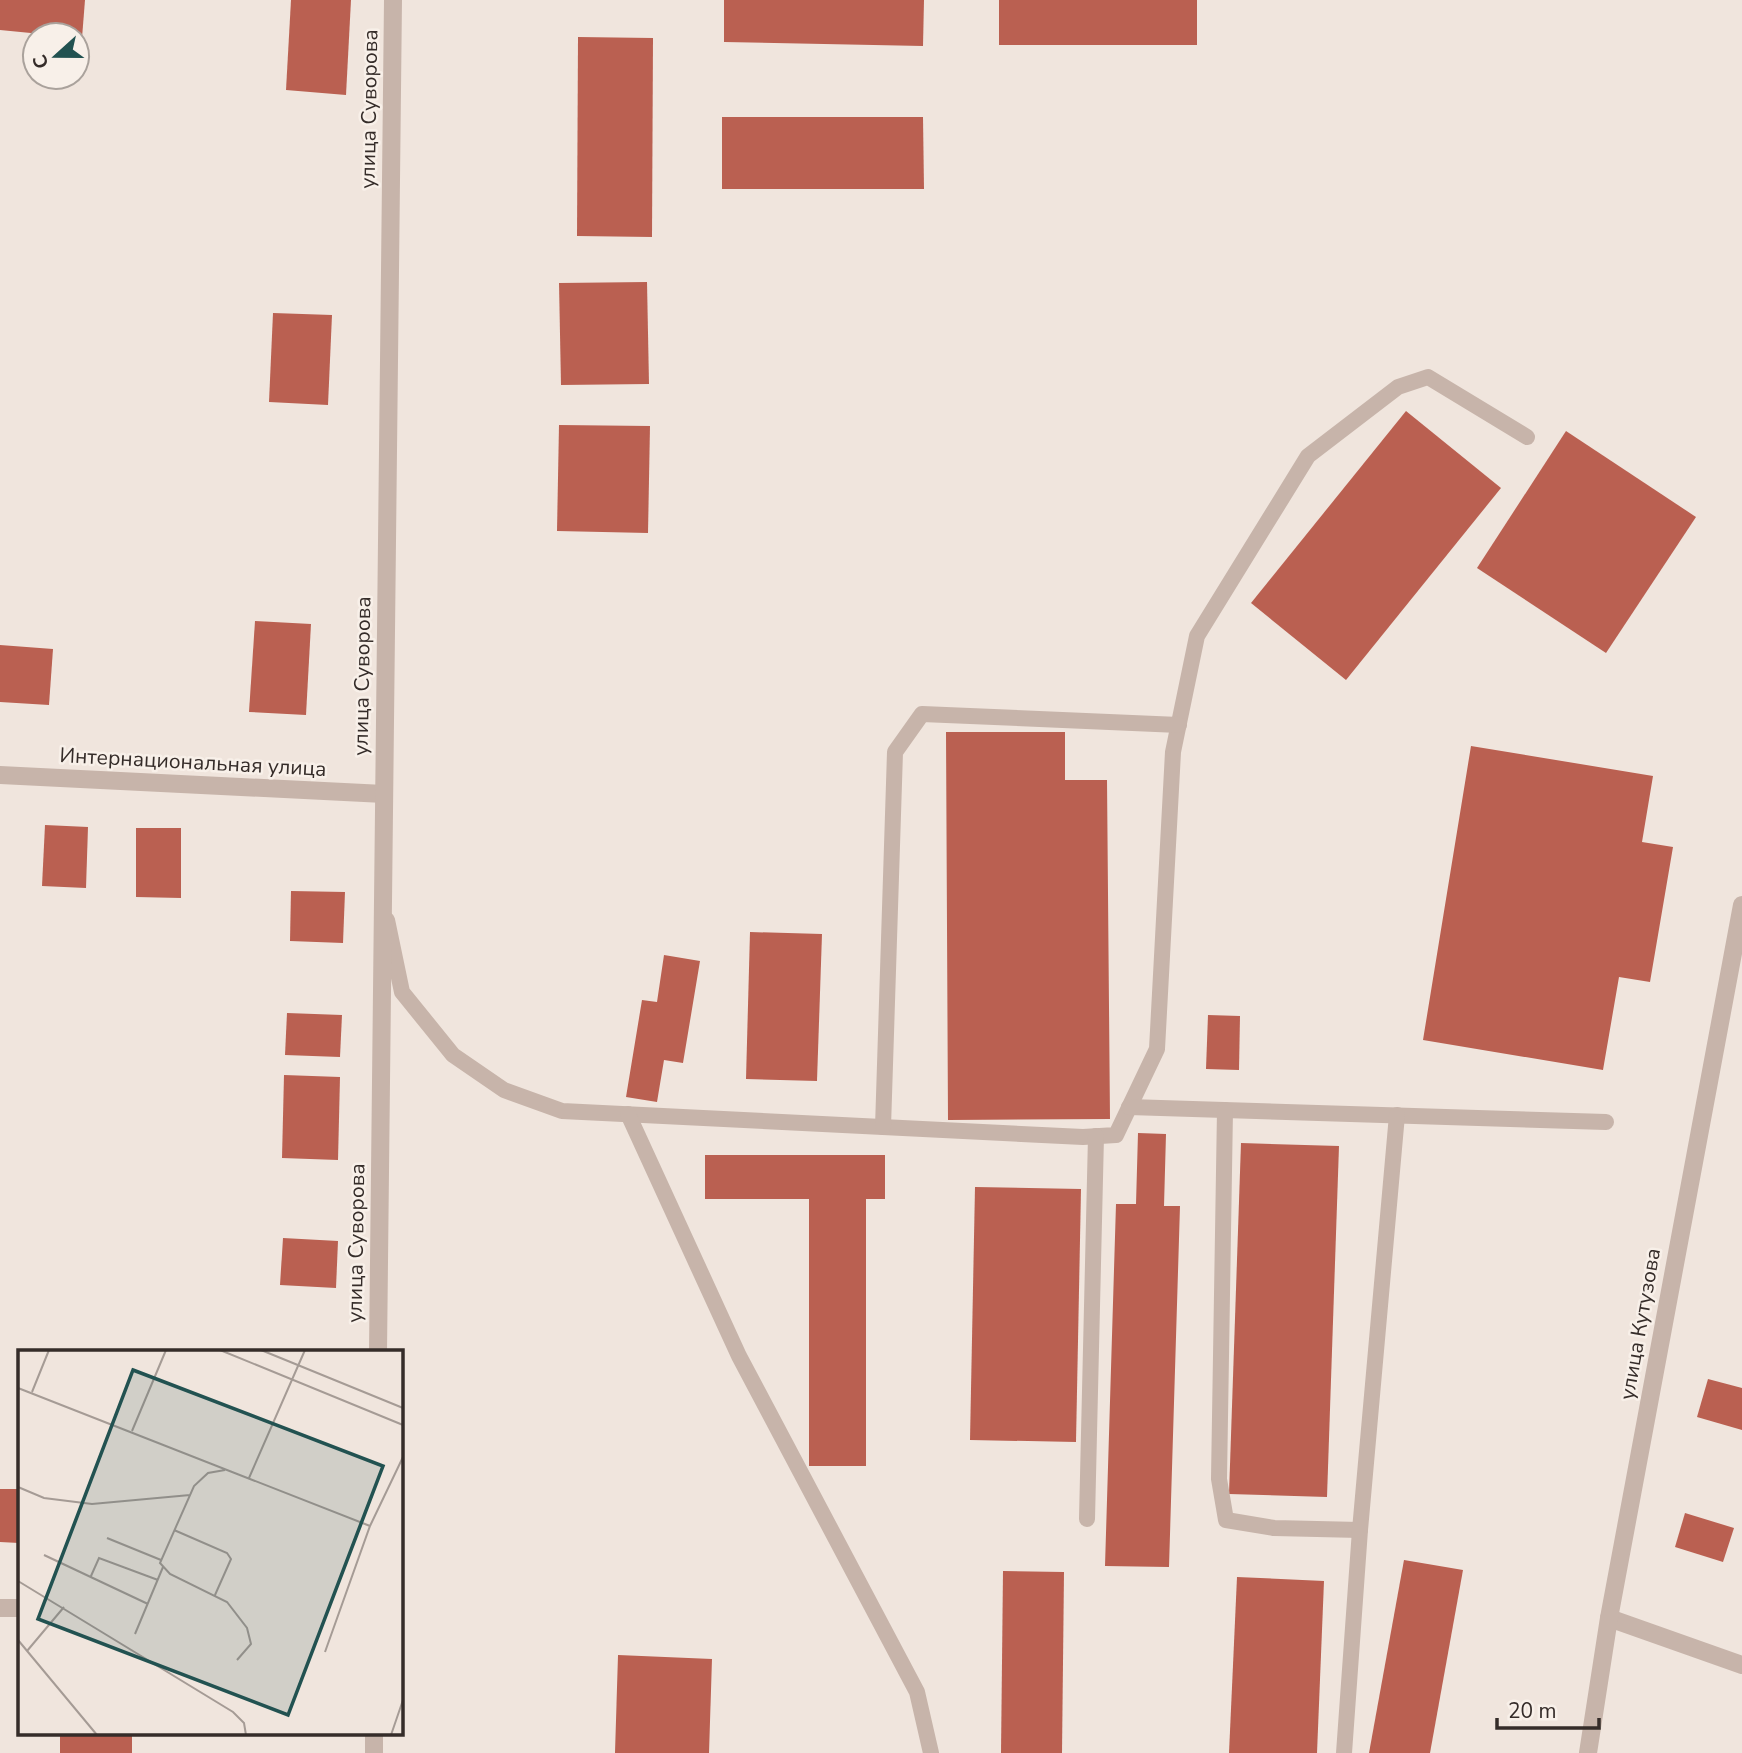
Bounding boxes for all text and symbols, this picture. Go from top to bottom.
north arrow [21,21,91,91]
street label: улица Суворова [354,29,384,189]
text: С [27,51,56,72]
street label: улица Суворова [347,596,377,756]
street label: Интернациональная улица [59,741,327,783]
street label: улица Суворова [341,1163,371,1323]
street label: улица Кутузова [1613,1246,1667,1402]
inset map [18,1350,402,1736]
scale bar [1497,1686,1598,1730]
text: 20 m [1508,1697,1557,1725]

